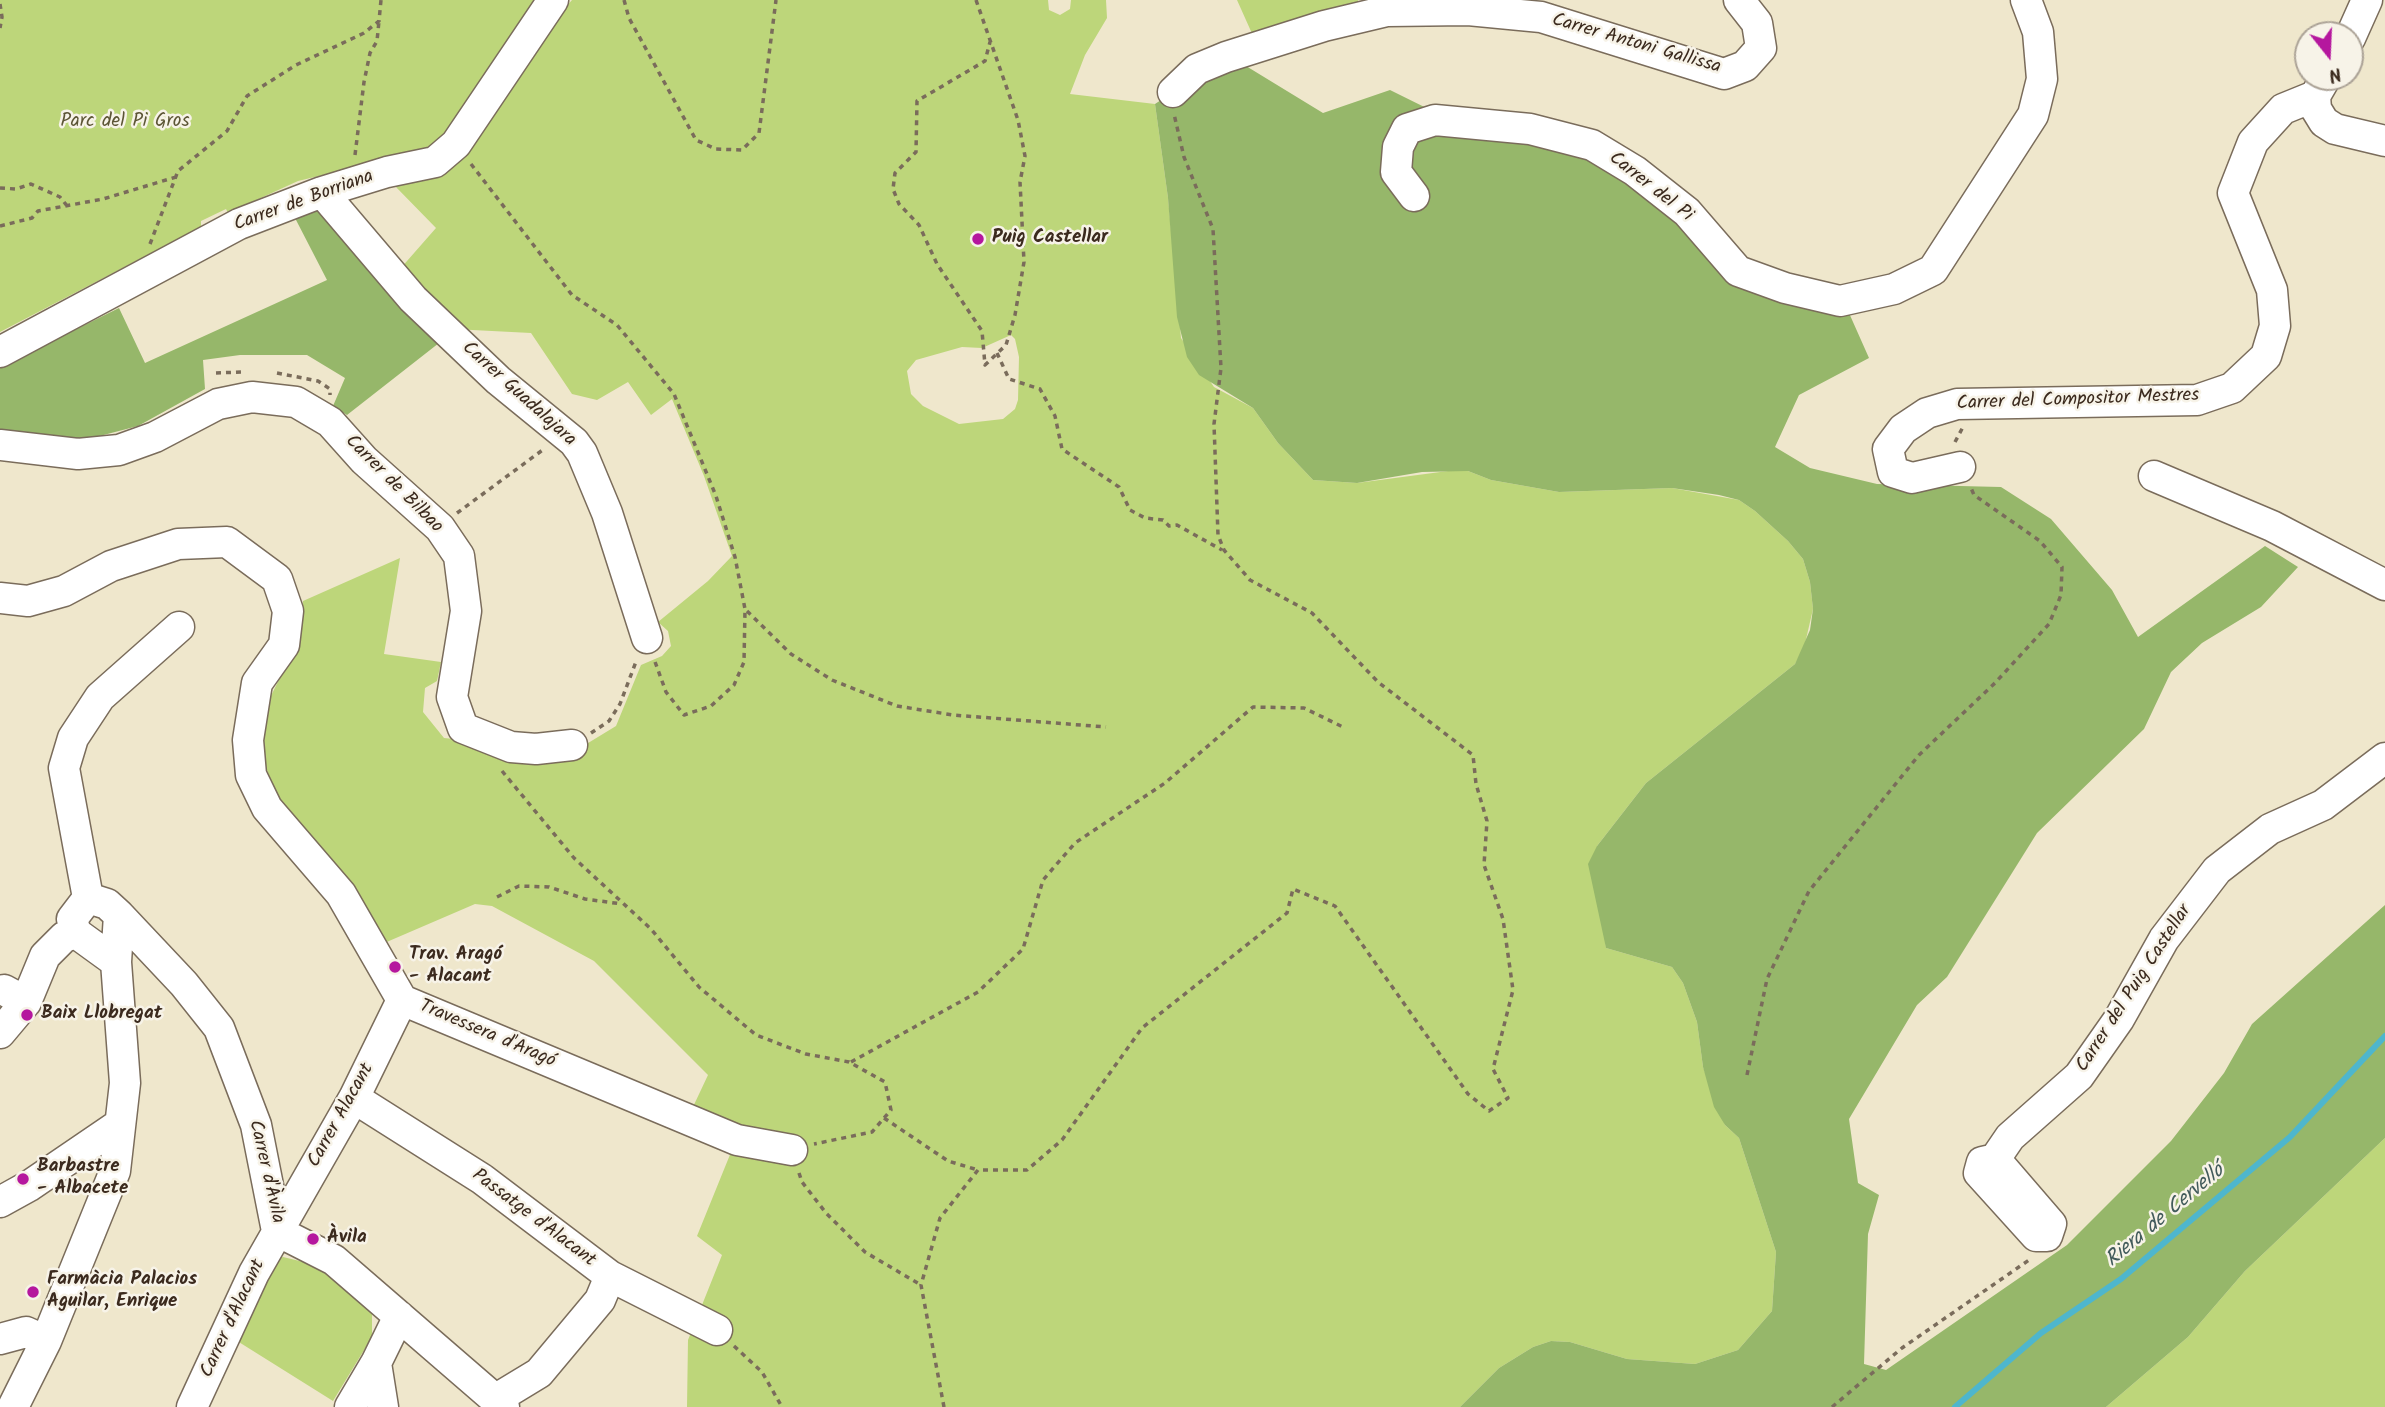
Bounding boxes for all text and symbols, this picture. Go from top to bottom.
street label: Carrer Antoni Gallissa [1549,10,1723,80]
north arrow [2294,21,2364,91]
text: N [2325,58,2345,90]
park label: Parc del Pi Gros [61,112,189,134]
street label: Carrer del Pi [1603,148,1697,228]
street label: Carrer de Borriana [231,166,377,238]
place label: Puig Castellar [992,228,1108,250]
marker: Puig Castellar [970,231,986,247]
street label: Carrer Guadalajara [456,338,580,452]
street label: Carrer del Compositor Mestres [1956,385,2200,417]
street label: Carrer de Bilbao [339,431,447,539]
street label: Carrer del Puig Castellar [2072,901,2198,1077]
place label: Trav. Aragó - Alacant [409,945,502,989]
marker: Trav. Aragó - Alacant [387,959,403,975]
street label: Travessera d'Aragó [415,996,559,1074]
place label: Baix Llobregat [41,1004,162,1026]
marker: Baix Llobregat [19,1007,35,1023]
street label: Carrer Alacant [304,1060,380,1172]
street label: Carrer d'Àvila [242,1118,288,1226]
place label: Barbastre - Albacete [37,1157,128,1201]
water label: Riera de Cervelló [2101,1160,2231,1274]
street label: Passatge d'Alacant [467,1165,599,1273]
marker: Barbastre - Albacete [15,1171,31,1187]
place label: Àvila [327,1228,367,1250]
marker: Àvila [305,1231,321,1247]
street label: Carrer d'Alacant [197,1256,271,1382]
place label: Farmàcia Palacios Aguilar, Enrique [47,1270,197,1314]
marker: Farmàcia Palacios Aguilar, Enrique [25,1284,41,1300]

